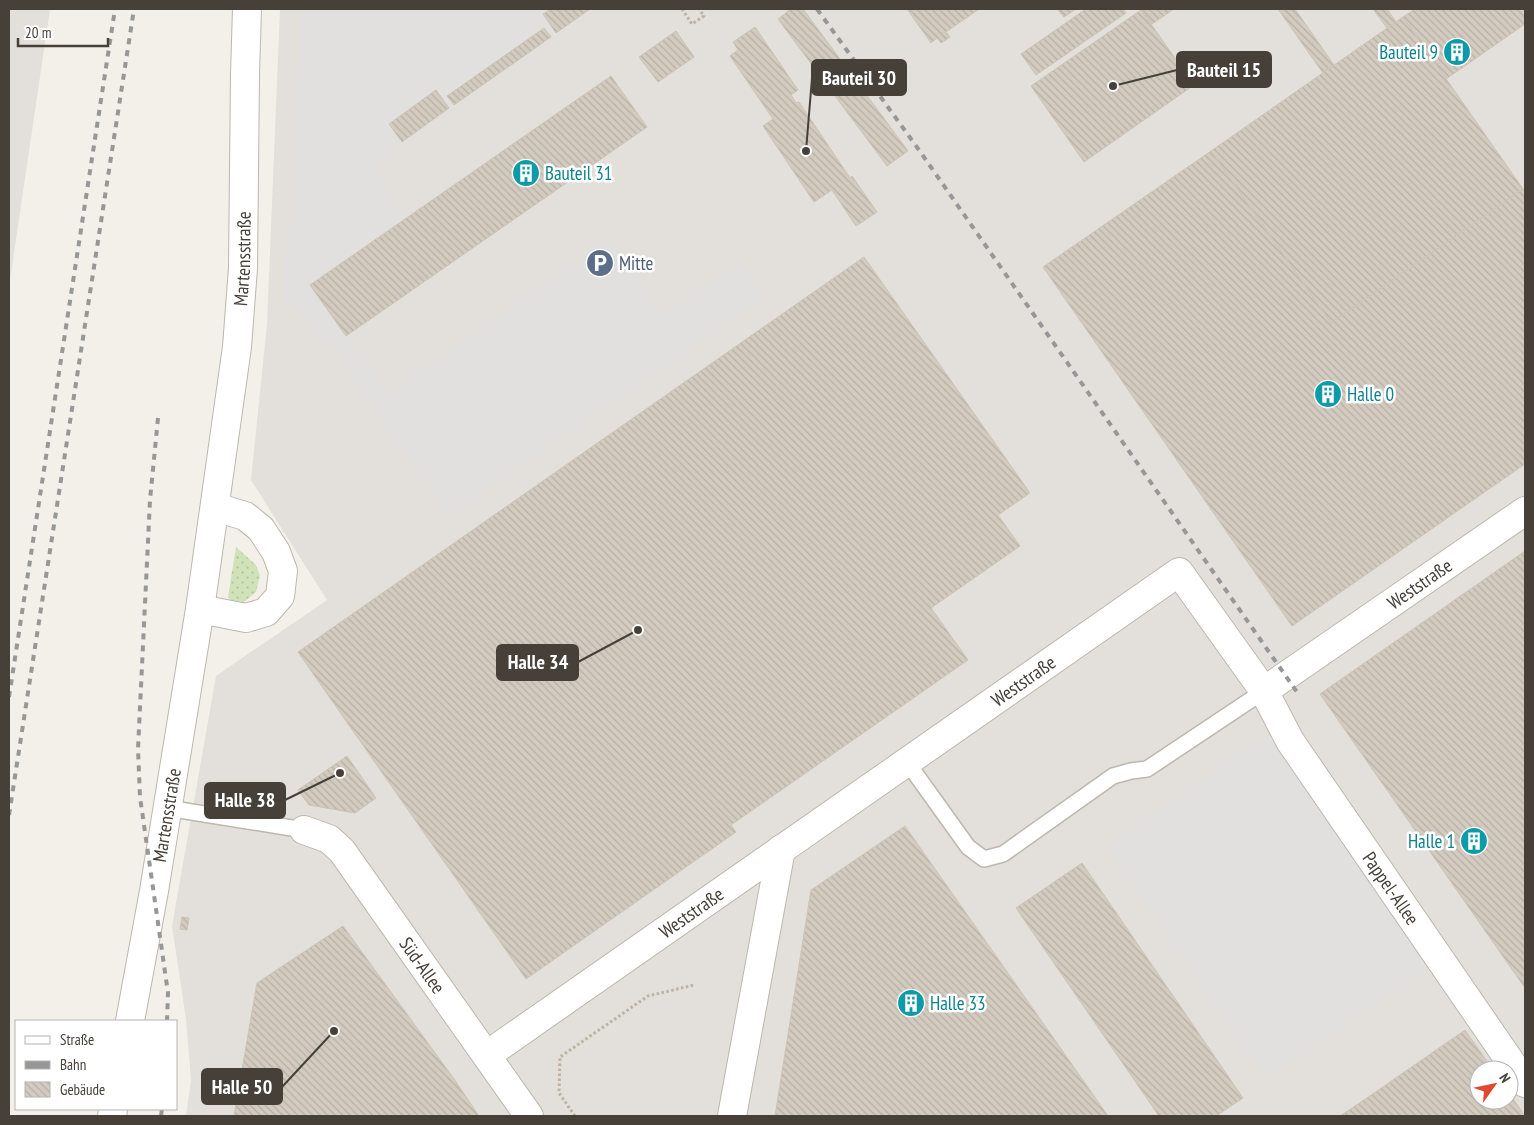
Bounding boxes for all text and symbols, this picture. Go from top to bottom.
scale bar [18,15,108,47]
text: 20 m [25,23,51,42]
building icon: Bauteil 9 [1442,37,1472,67]
place label: Bauteil 9 [1379,40,1438,64]
callout: Bauteil 15 [1177,52,1271,87]
text: Bauteil 15 [1187,57,1261,83]
callout: Bauteil 30 [812,60,906,95]
text: Bauteil 30 [822,65,896,91]
building icon: Bauteil 31 [511,158,541,188]
place label: Bauteil 31 [545,161,612,185]
street label: Martensstraße [228,211,256,307]
parking icon: Mitte [585,248,615,278]
place label: Mitte [619,251,654,275]
building icon: Halle 0 [1313,379,1343,409]
place label: Halle 0 [1347,382,1394,406]
street label: Weststraße [1383,553,1457,614]
callout: Halle 34 [497,645,578,680]
text: Halle 34 [508,649,569,675]
street label: Weststraße [986,650,1060,711]
street label: Martensstraße [147,766,186,864]
callout: Halle 38 [205,783,285,818]
text: Halle 38 [215,787,275,813]
building icon: Halle 1 [1459,826,1489,856]
place label: Halle 1 [1408,829,1455,853]
street label: Pappel-Allee [1358,847,1425,929]
street label: Weststraße [654,882,728,943]
street label: Süd-Allee [394,932,451,998]
building icon: Halle 33 [896,988,926,1018]
place label: Halle 33 [930,991,986,1015]
legend [15,1020,178,1110]
text: Straße [60,1030,94,1049]
text: Bahn [60,1055,86,1074]
north arrow [1469,1060,1519,1110]
callout: Halle 50 [202,1069,282,1104]
text: N [1495,1070,1515,1086]
text: Halle 50 [212,1074,272,1100]
text: Gebäude [60,1080,105,1099]

